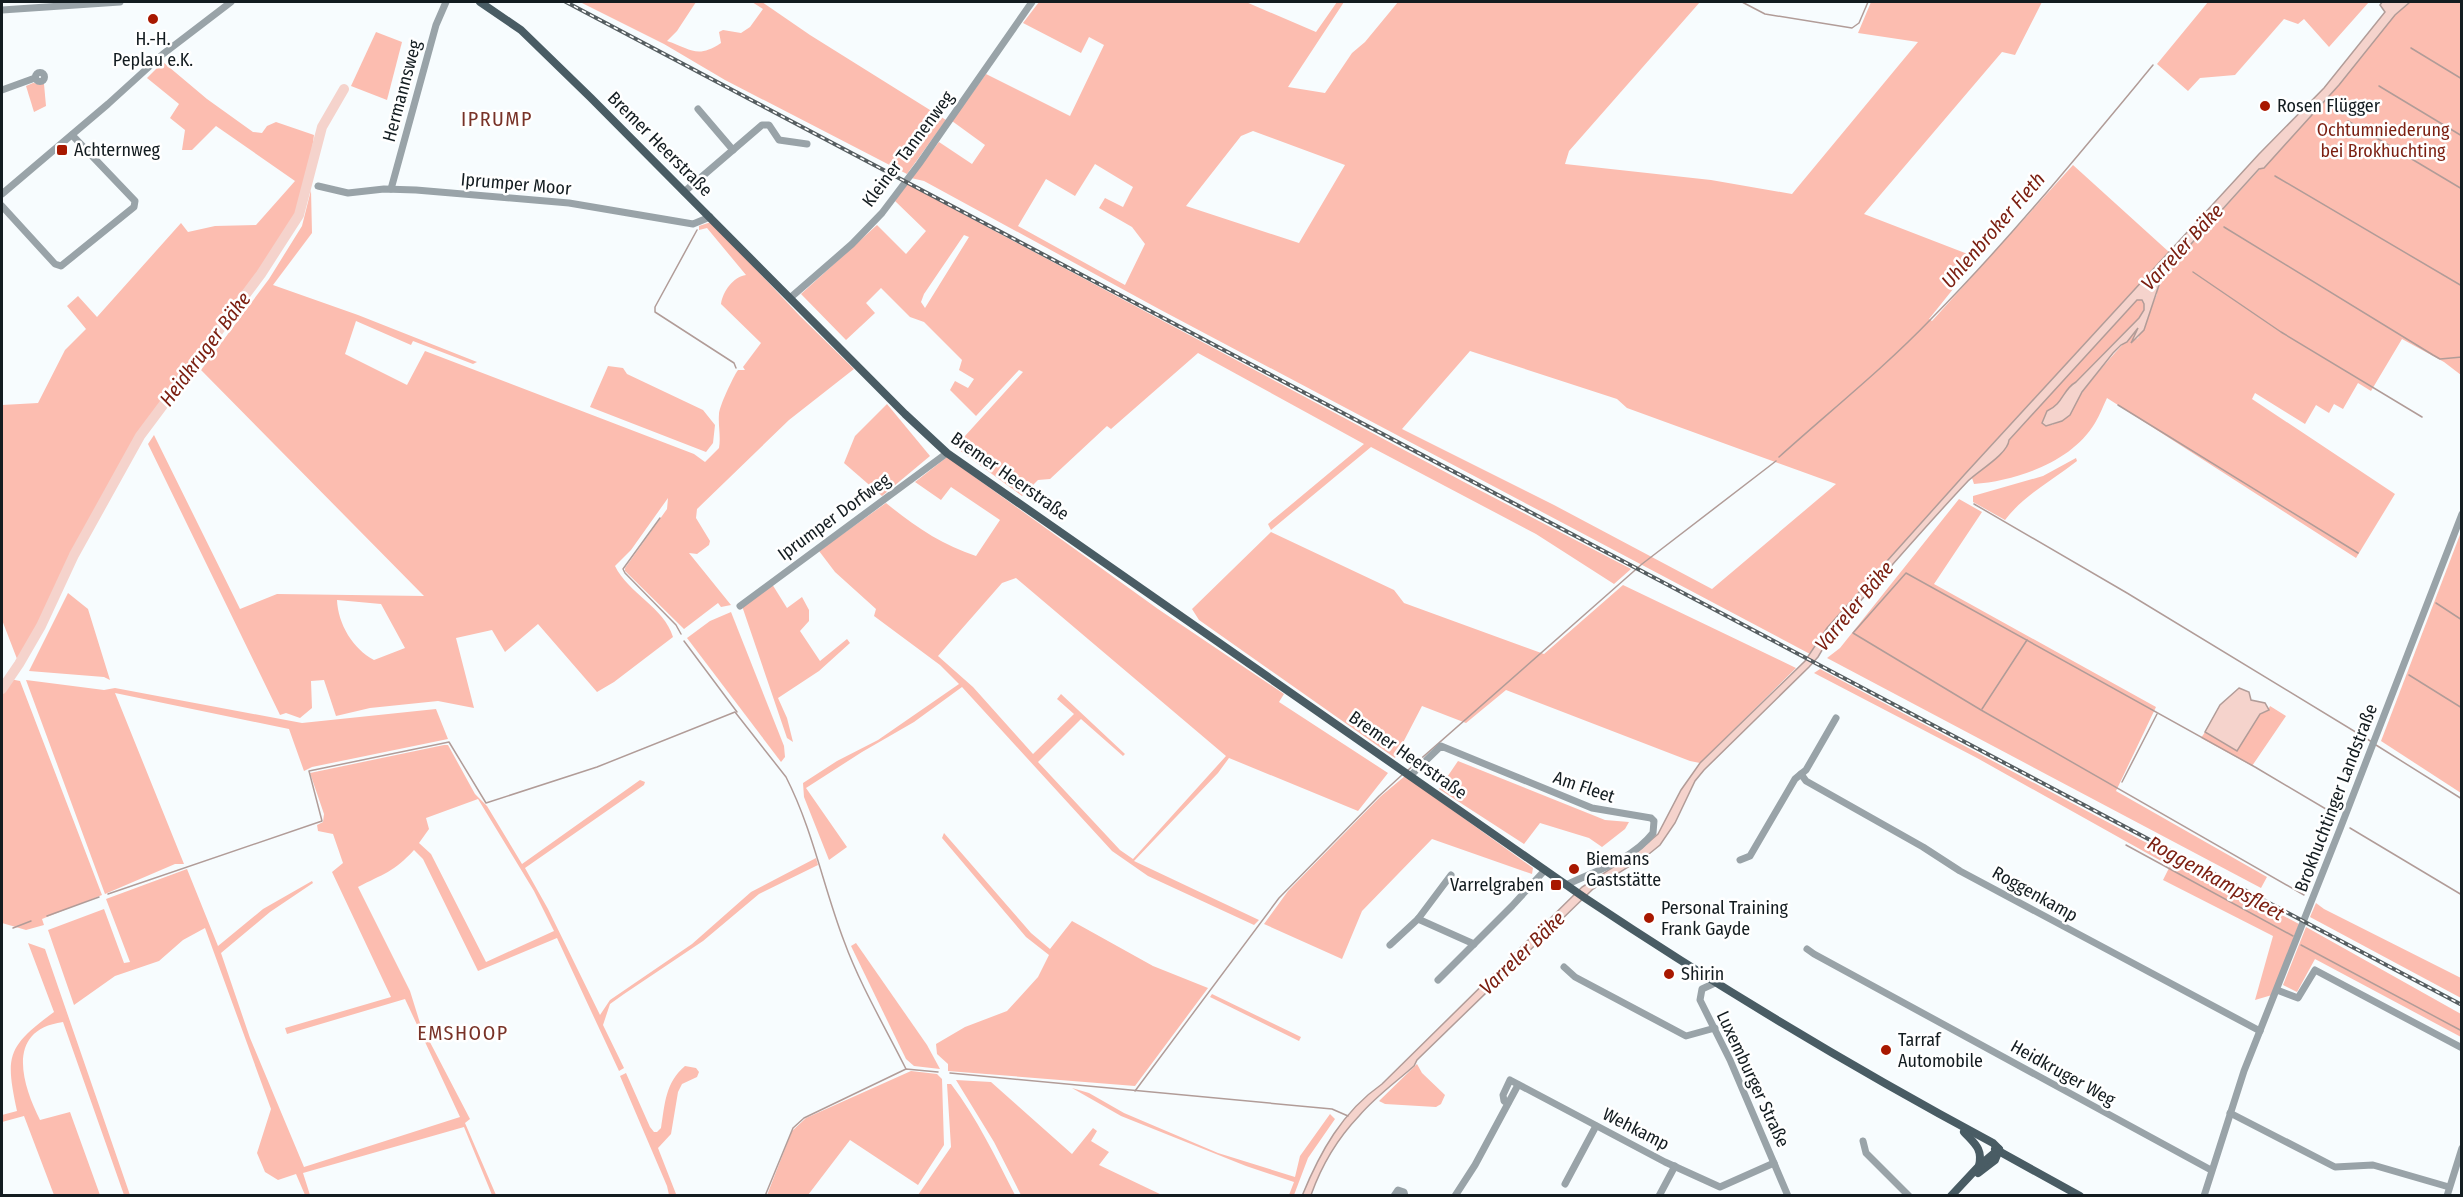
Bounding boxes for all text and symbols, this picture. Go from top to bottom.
marker: H.-H. Peplau e.K. [146,12,160,26]
place label: H.-H. Peplau e.K. [113,28,193,71]
street label: Hermannsweg [378,37,426,144]
street label: Kleiner Tannenweg [857,86,959,211]
street label: Bremer Heerstraße [603,87,717,201]
place label: Rosen Flügger [2277,95,2381,117]
marker: Rosen Flügger [2258,99,2272,113]
district label: IPRUMP [461,107,533,131]
park label: Ochtumniederung bei Brokhuchting [2317,119,2450,162]
place label: Achternweg [74,139,161,161]
marker: Achternweg [55,143,69,157]
water label: Uhlenbroker Fleth [1936,167,2050,293]
street label: Iprumper Moor [460,168,573,200]
water label: Varreler Bäke [2136,198,2228,295]
water label: Heidkruger Bäke [154,287,256,411]
street label: Bremer Heerstraße [947,427,1073,525]
street label: Iprumper Dorfweg [773,469,895,565]
water label: Varreler Bäke [1810,556,1899,656]
street label: Brokhuchtinger Landstraße [2290,701,2382,895]
street label: Bremer Heerstraße [1345,706,1471,804]
street label: Am Fleet [1550,766,1618,808]
water label: Roggenkampsfleet [2144,831,2289,926]
place label: Biemans Gaststätte [1586,848,1661,891]
marker: Biemans Gaststätte [1567,862,1581,876]
street label: Roggenkamp [1988,862,2082,926]
place label: Varrelgraben [1450,874,1544,896]
marker: Varrelgraben [1549,878,1563,892]
place label: Personal Training Frank Gayde [1661,897,1788,940]
water label: Varreler Bäke [1474,906,1570,1000]
marker: Personal Training Frank Gayde [1642,911,1656,925]
place label: Shirin [1681,963,1724,985]
marker: Shirin [1662,967,1676,981]
street label: Luxemburger Straße [1712,1007,1794,1151]
district label: EMSHOOP [417,1021,509,1045]
place label: Tarraf Automobile [1898,1029,1983,1072]
street label: Heidkruger Weg [2007,1035,2120,1111]
marker: Tarraf Automobile [1879,1043,1893,1057]
street label: Wehkamp [1599,1103,1673,1155]

